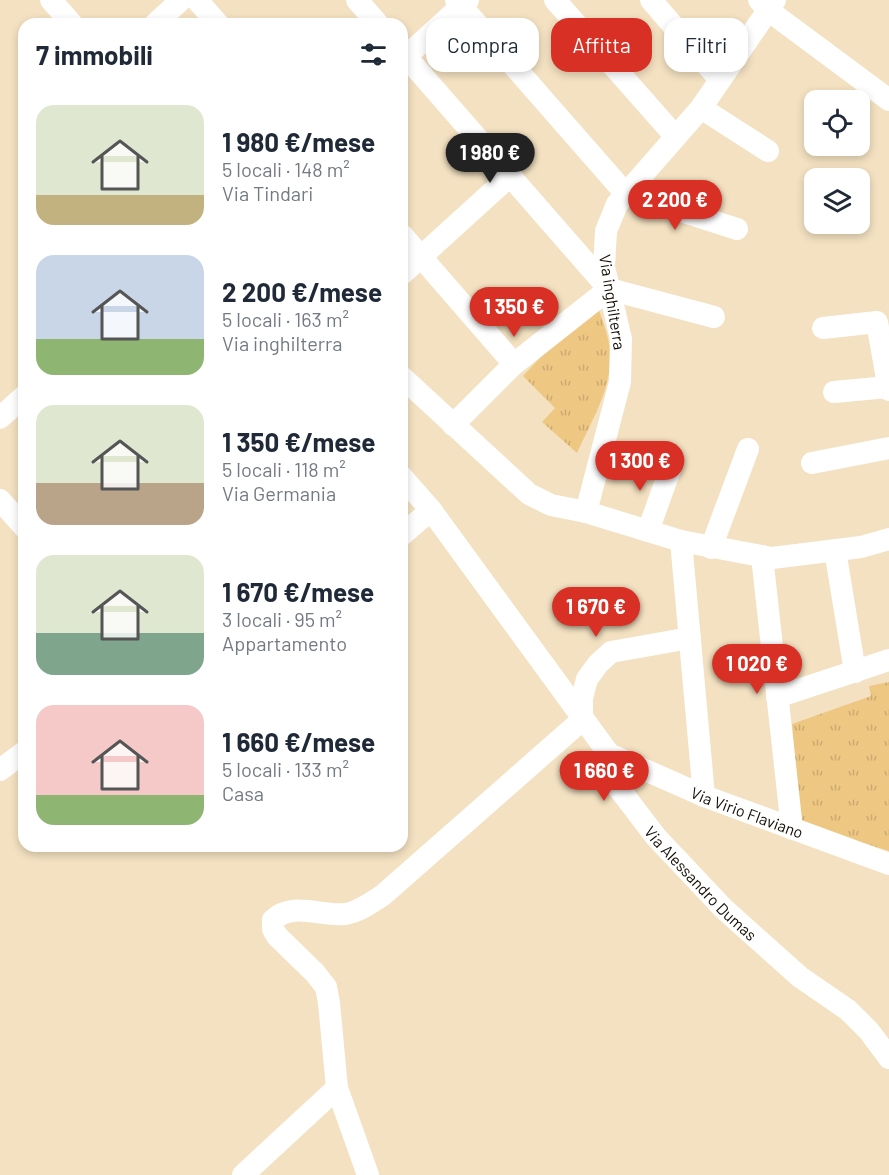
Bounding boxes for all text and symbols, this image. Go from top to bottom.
chip: Compra [426,18,539,72]
chip: Affitta [551,18,652,72]
chip: Filtri [664,18,748,72]
icon: filters [357,38,390,71]
text: 7 immobili [36,39,153,70]
map controls [804,90,870,234]
button: locate [804,90,870,156]
text: 1 980 €/mese [222,126,375,157]
icon: home [84,129,156,201]
pin: 1 980 € [435,133,545,184]
text: 1 980 € [460,140,520,164]
text: 5 locali · 148 m² [222,157,350,181]
button: layers [804,168,870,234]
pin: 2 200 € [620,180,730,231]
text: Via Tindari [222,181,313,205]
text: 2 200 € [642,187,708,211]
street label: Via inghilterra [596,253,630,351]
text: 2 200 €/mese [222,276,382,307]
icon: home [84,279,156,351]
pin: 1 350 € [459,287,569,338]
text: 1 350 € [484,294,544,318]
text: 5 locali · 163 m² [222,307,349,331]
text: Via inghilterra [222,331,343,355]
text: 1 350 €/mese [222,426,375,457]
icon: home [84,429,156,501]
pin: 1 300 € [585,441,695,492]
text: 1 300 € [609,448,671,472]
text: 5 locali · 118 m² [222,457,346,481]
text: Via Germania [222,481,336,505]
text: 1 670 €/mese [222,576,374,607]
icon: home [84,579,156,651]
pin: 1 670 € [541,587,651,638]
text: 1 670 € [566,594,626,618]
text: 3 locali · 95 m² [222,607,342,631]
text: Appartamento [222,631,347,655]
pin: 1 020 € [702,644,812,695]
text: 1 020 € [726,651,788,675]
text: 1 660 €/mese [222,726,375,757]
icon: home [84,729,156,801]
pin: 1 660 € [549,751,659,802]
text: 5 locali · 133 m² [222,757,349,781]
text: 1 660 € [574,758,634,782]
text: Casa [222,781,264,805]
street label: Via Virio Flaviano [688,782,806,841]
street label: Via Alessandro Dumas [641,822,761,944]

